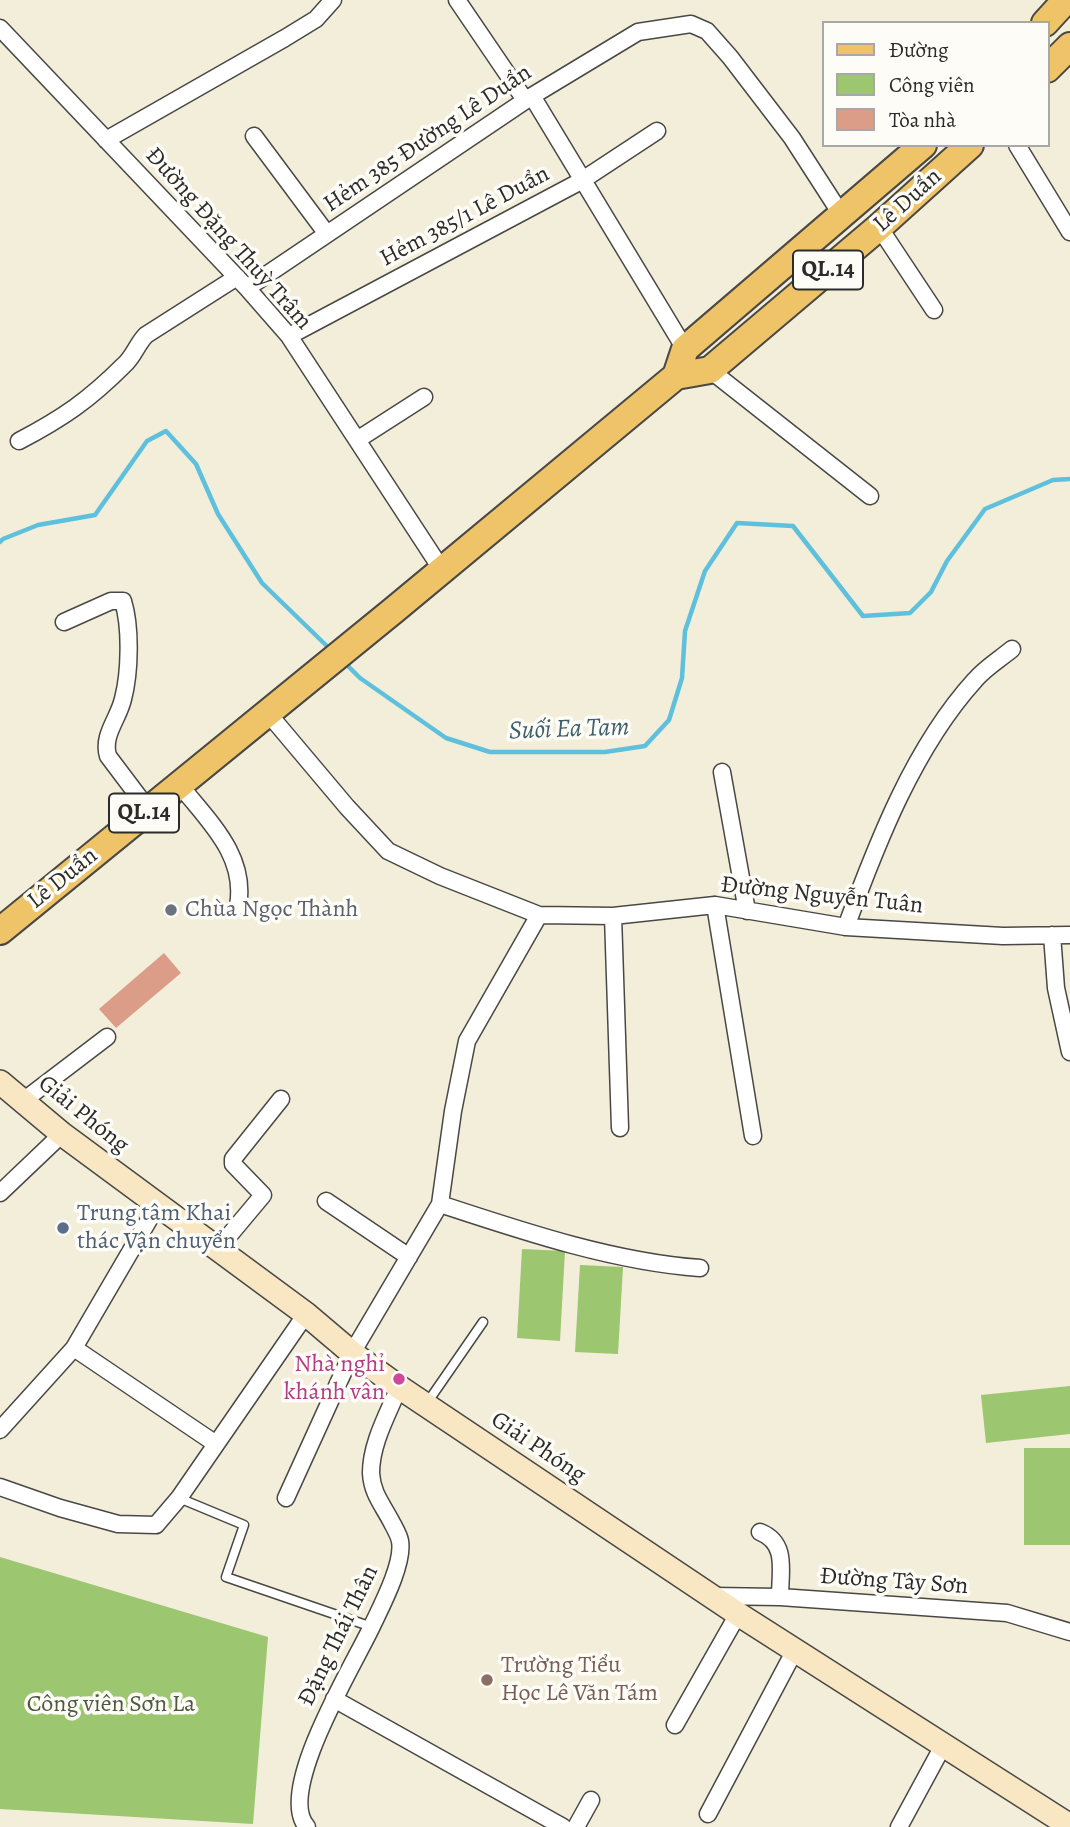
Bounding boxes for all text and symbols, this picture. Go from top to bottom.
legend [822,21,1049,147]
text: Đường [889,36,948,64]
street label: Hẻm 385 Đường Lê Duẩn [319,59,537,219]
text: Công viên [889,71,975,99]
text: Tòa nhà [889,106,956,134]
street label: Đường Đặng Thuỳ Trâm [138,142,318,336]
street label: Hẻm 385/1 Lê Duẩn [375,160,555,274]
street label: Lê Duẩn [868,163,948,239]
road number: QL.14 [793,250,863,290]
water label: Suối Ea Tam [508,712,630,748]
road number: QL.14 [109,793,179,832]
street label: Lê Duẩn [22,842,104,916]
street label: Đường Nguyễn Tuân [719,871,925,921]
place label: Chùa Ngọc Thành [185,896,358,924]
marker: Chùa Ngọc Thành [163,902,179,918]
street label: Giải Phóng [32,1070,134,1160]
place label: Trung tâm Khai thác Vận chuyển [77,1200,236,1256]
marker: Trung tâm Khai thác Vận chuyển [55,1220,71,1236]
place label: Nhà nghỉ khánh vân [284,1351,385,1407]
marker: Nhà nghỉ khánh vân [391,1371,407,1387]
street label: Giải Phóng [485,1406,591,1490]
street label: Đặng Thái Thân [293,1561,385,1711]
street label: Đường Tây Sơn [819,1562,969,1602]
place label: Trường Tiểu Học Lê Văn Tám [501,1652,658,1708]
marker: Trường Tiểu Học Lê Văn Tám [479,1672,495,1688]
park label: Công viên Sơn La [27,1691,195,1719]

